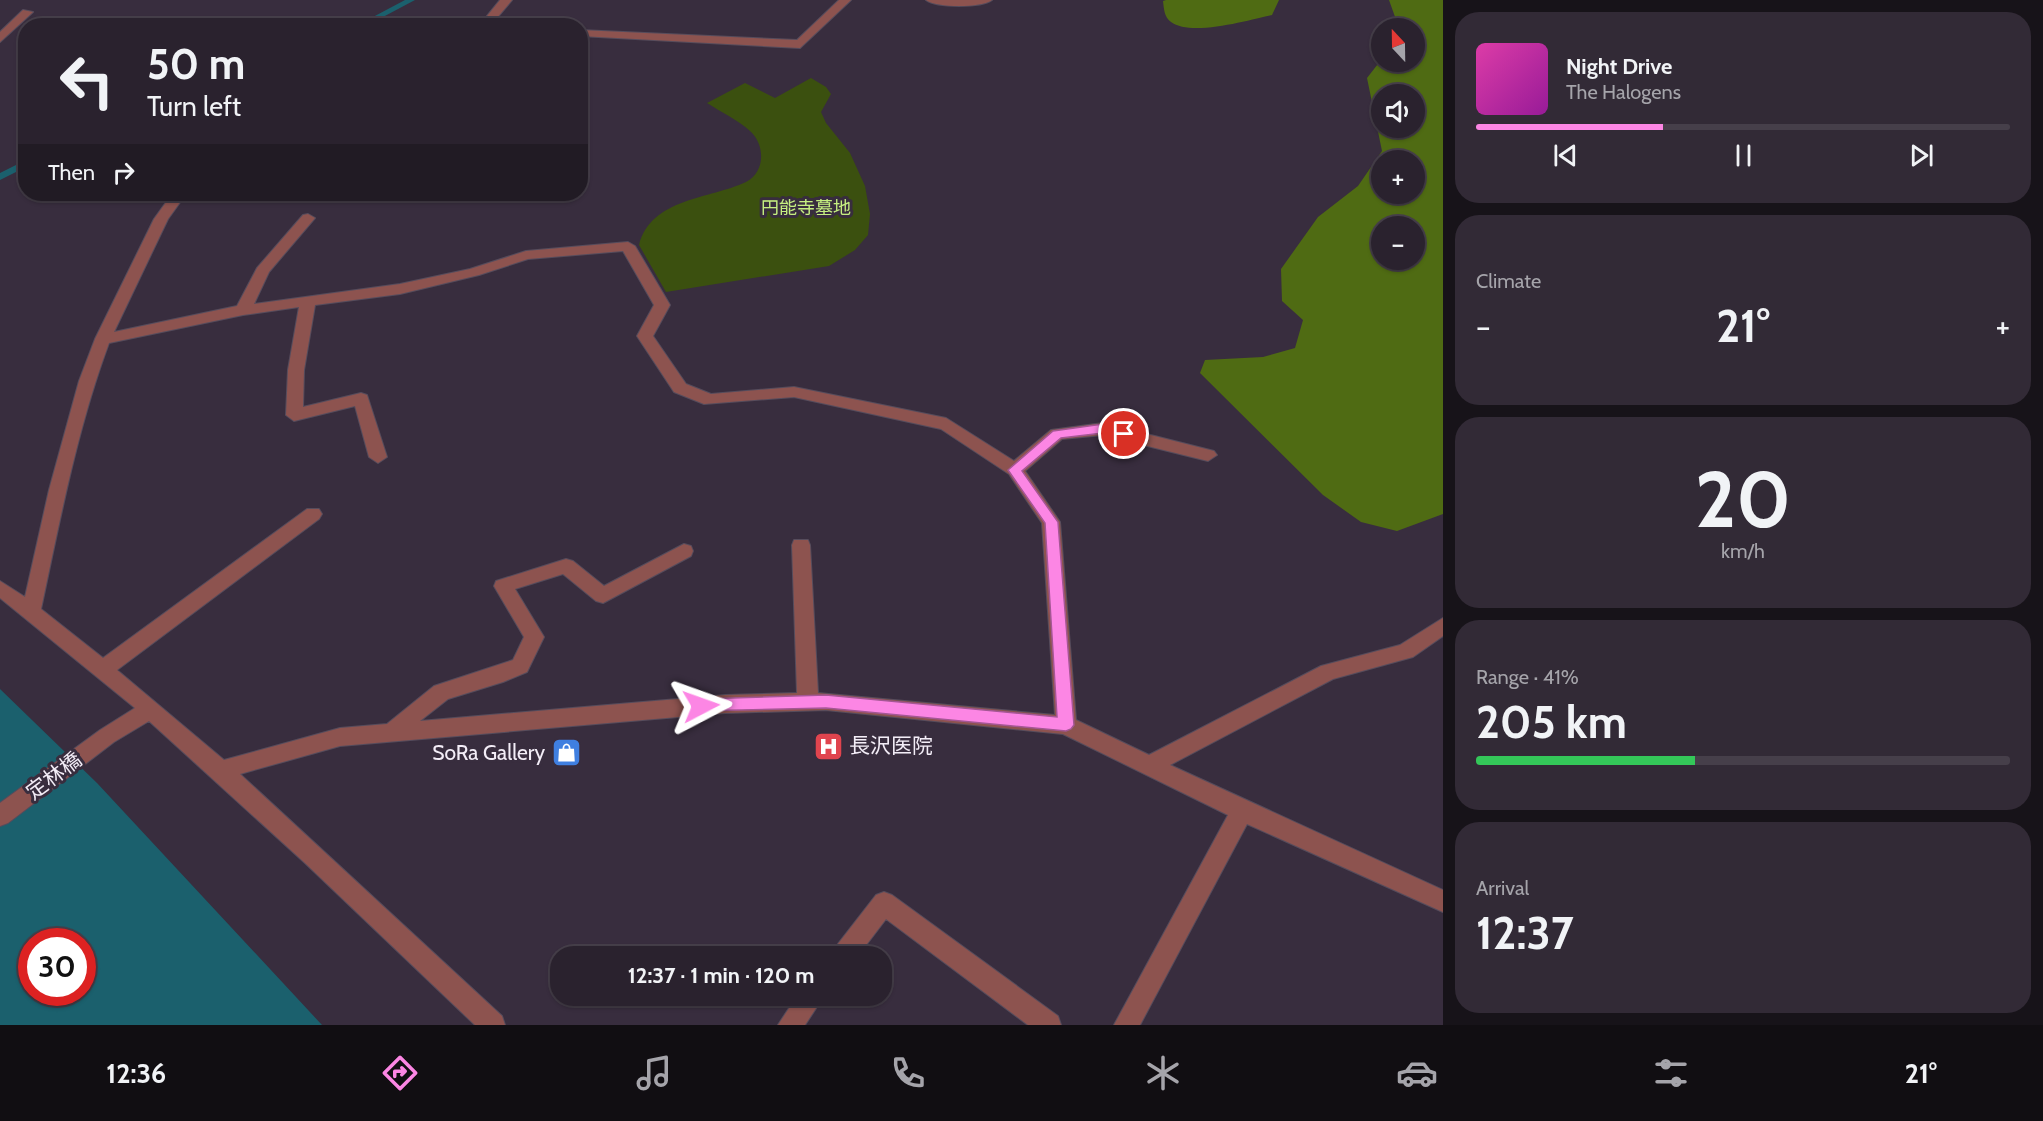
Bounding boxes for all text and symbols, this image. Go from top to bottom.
north arrow [1371,18,1425,72]
map controls [1371,18,1425,270]
text: 50 m [147,38,245,90]
icon: left [48,42,126,120]
text: Night Drive [1566,53,1672,80]
text: The Halogens [1566,80,1681,104]
button: sound [1371,84,1425,138]
text: Turn left [147,90,241,123]
icon: previous [1549,139,1582,172]
icon: pause [1727,139,1760,172]
icon: next [1905,139,1938,172]
button: + [1371,150,1425,204]
icon: right [107,156,140,189]
text: Then [48,159,95,186]
park label: 円能寺墓地 [761,197,851,219]
button: − [1371,216,1425,270]
text: Climate [1476,269,1541,293]
text: 21° [1716,299,1770,353]
text: − [1476,306,1491,346]
text: + [1995,306,2010,346]
pin [1098,408,1149,459]
icon: arrive [1107,417,1140,450]
text: 20 [1695,452,1791,547]
text: km/h [1721,539,1765,563]
text: Range · 41% [1476,665,1579,689]
position arrow [669,674,733,738]
text: 205 km [1476,695,1627,749]
hospital icon: 長沢医院 [812,730,844,762]
place label: 長沢医院 [849,733,933,758]
shop icon: SoRa Gallery [550,737,582,769]
place label: SoRa Gallery [432,740,545,765]
street label: 定林橋 [21,747,86,805]
text: Arrival [1476,876,1529,900]
text: 12:37 [1476,906,1574,960]
speed limit sign: 30 [18,928,96,1006]
text: 12:37 · 1 min · 120 m [628,962,814,989]
icon: directions [379,1052,421,1094]
icon: music [633,1052,675,1094]
icon: phone [887,1052,929,1094]
icon: climate [1142,1052,1184,1094]
icon: car [1396,1052,1438,1094]
icon: filters [1650,1052,1692,1094]
text: 12:36 [106,1057,166,1090]
text: 21° [1905,1057,1937,1090]

